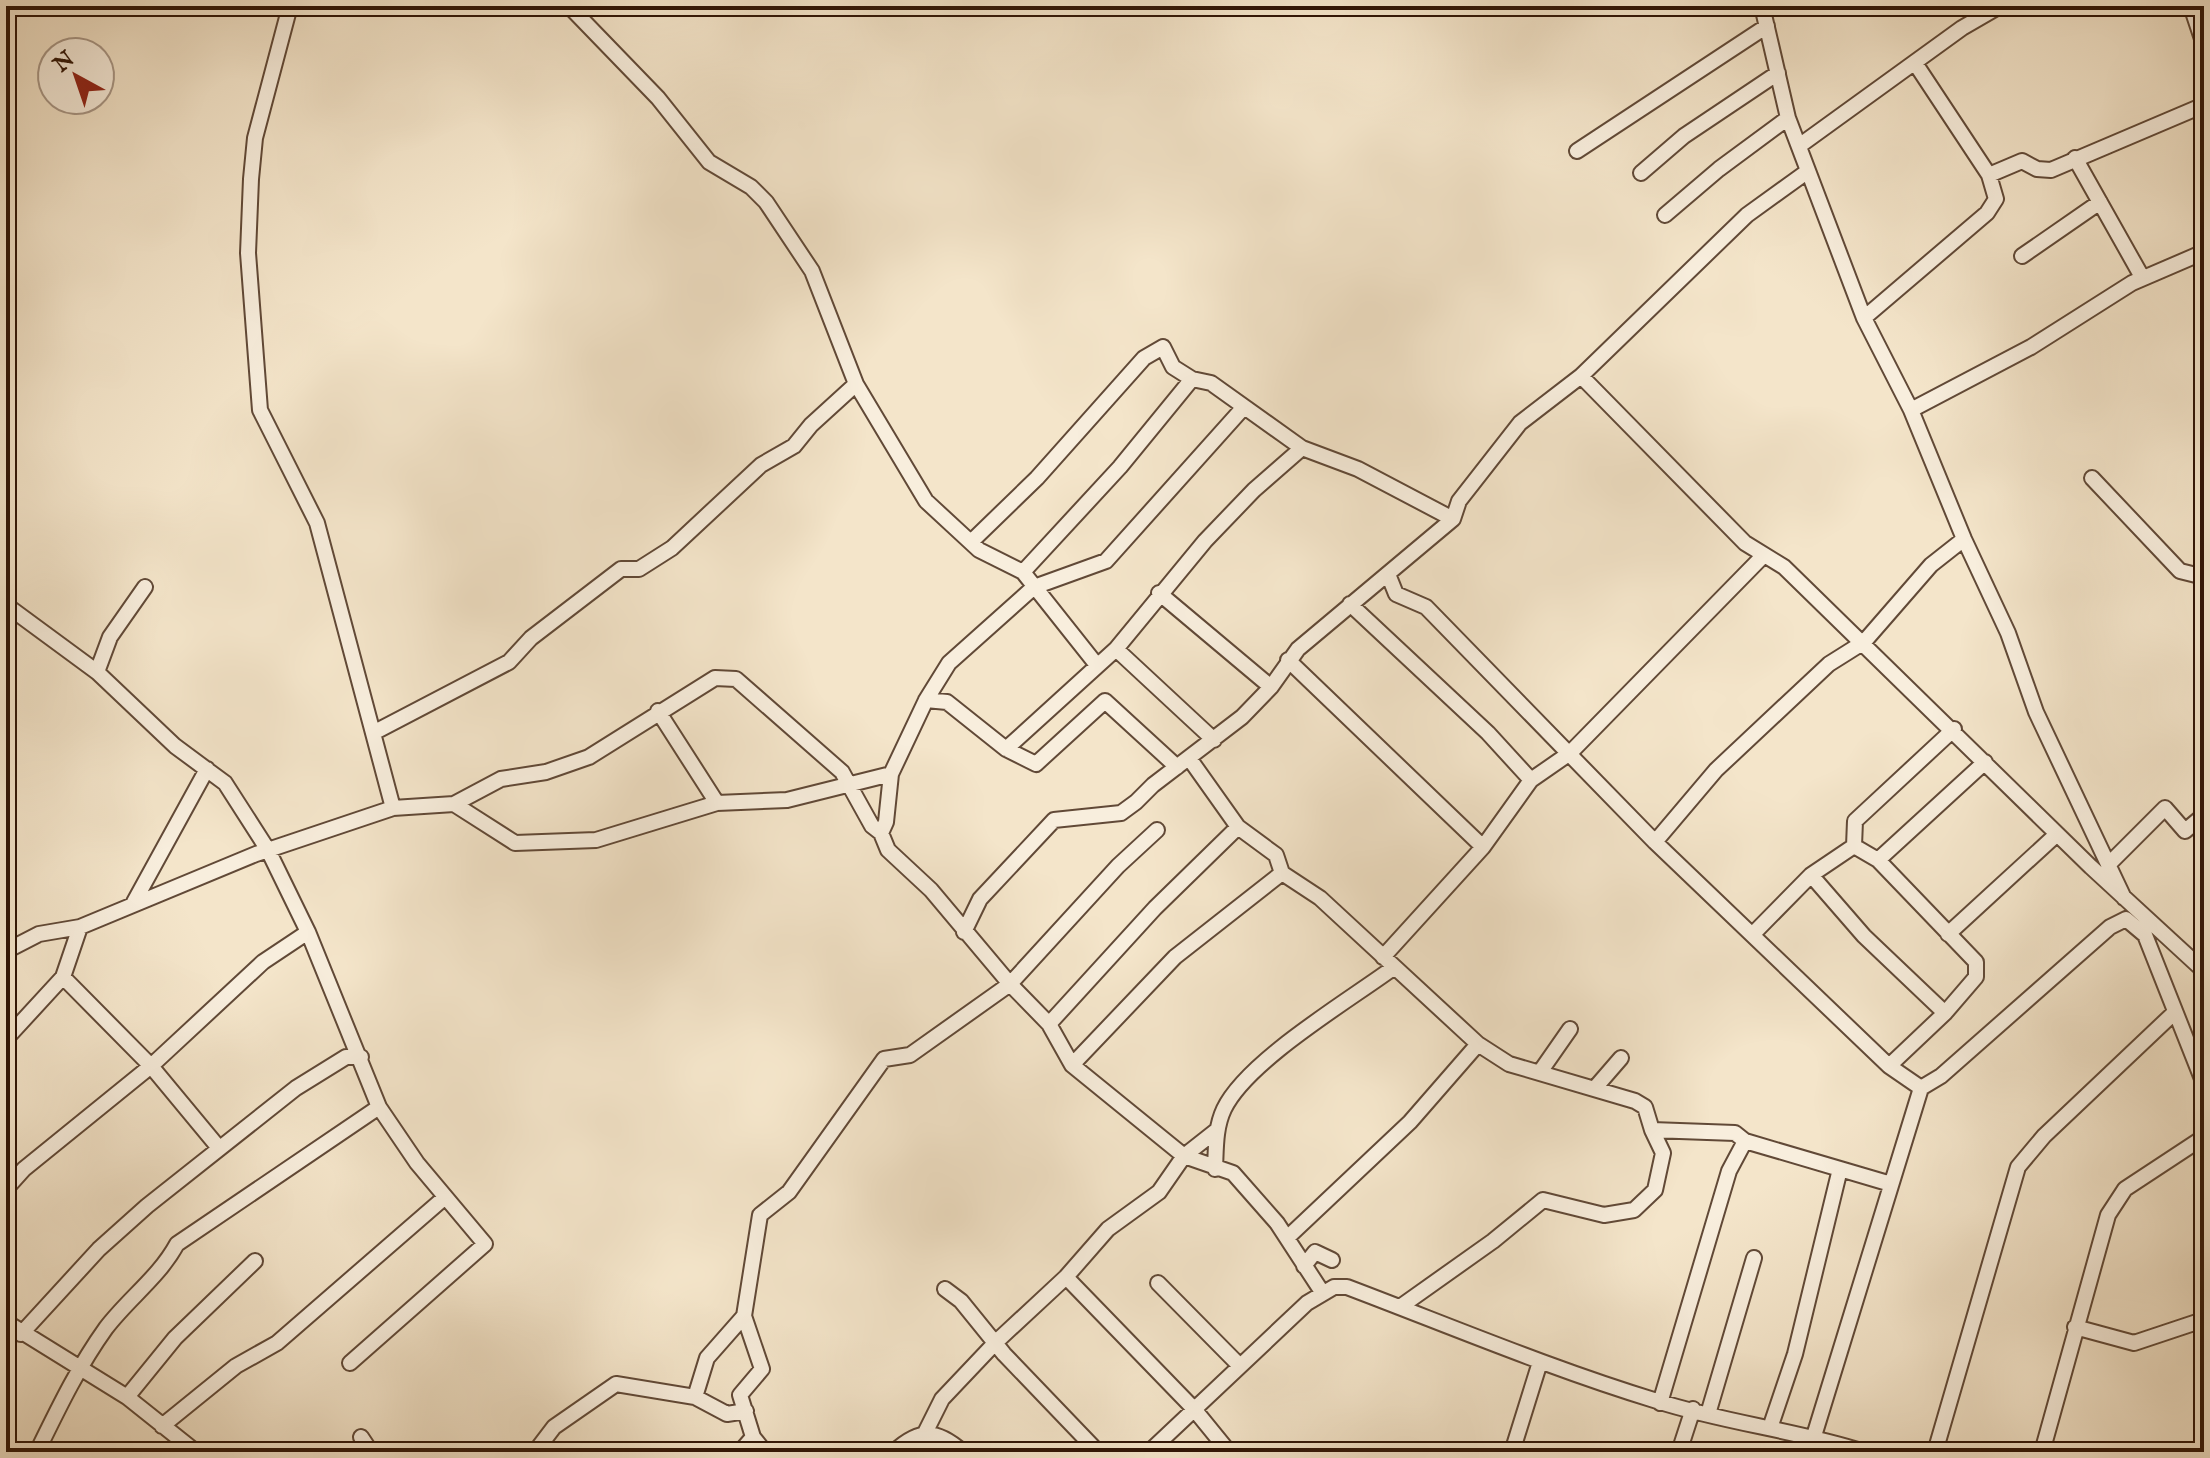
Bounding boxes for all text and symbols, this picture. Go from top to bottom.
north arrow [36,36,116,116]
text: N [47,45,81,80]

